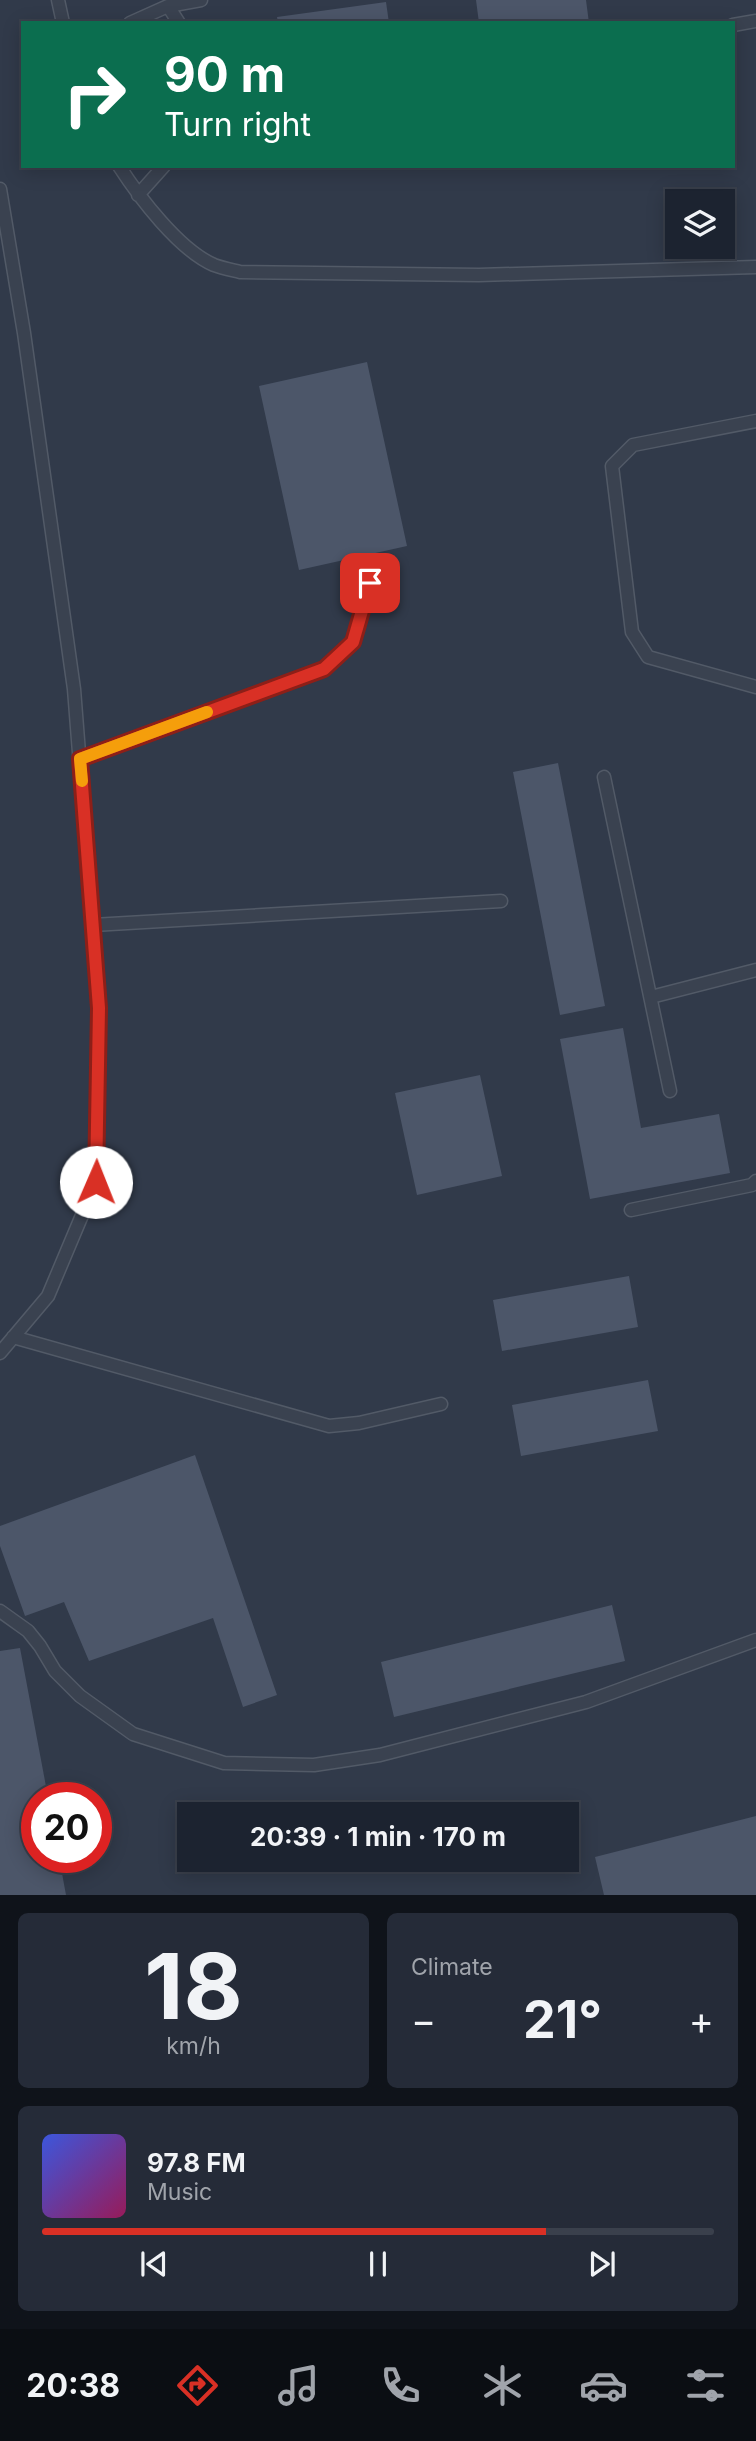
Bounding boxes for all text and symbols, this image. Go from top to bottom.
text: 90 m [164,45,285,104]
icon: right [49,49,140,140]
text: Turn right [164,105,311,144]
map controls [665,189,735,259]
button: layers [665,189,735,259]
pin [340,553,400,613]
icon: arrive [351,564,389,602]
position arrow [59,1145,133,1219]
speed limit sign: 20 [21,1782,112,1873]
text: 20:39 · 1 min · 170 m [250,1821,506,1852]
text: 18 [144,1931,243,2041]
text: Climate [411,1953,493,1981]
text: 21° [523,1988,602,2051]
text: − [411,1997,436,2043]
text: + [689,1997,714,2043]
text: km/h [166,2032,221,2060]
text: 97.8 FM [147,2147,246,2178]
text: Music [147,2178,212,2206]
icon: previous [135,2245,173,2283]
icon: pause [359,2245,397,2283]
icon: next [583,2245,621,2283]
icon: directions [173,2361,222,2410]
icon: music [274,2361,323,2410]
icon: phone [376,2361,425,2410]
icon: climate [478,2361,527,2410]
icon: car [579,2361,628,2410]
icon: filters [681,2361,730,2410]
text: 20:38 [26,2366,120,2405]

